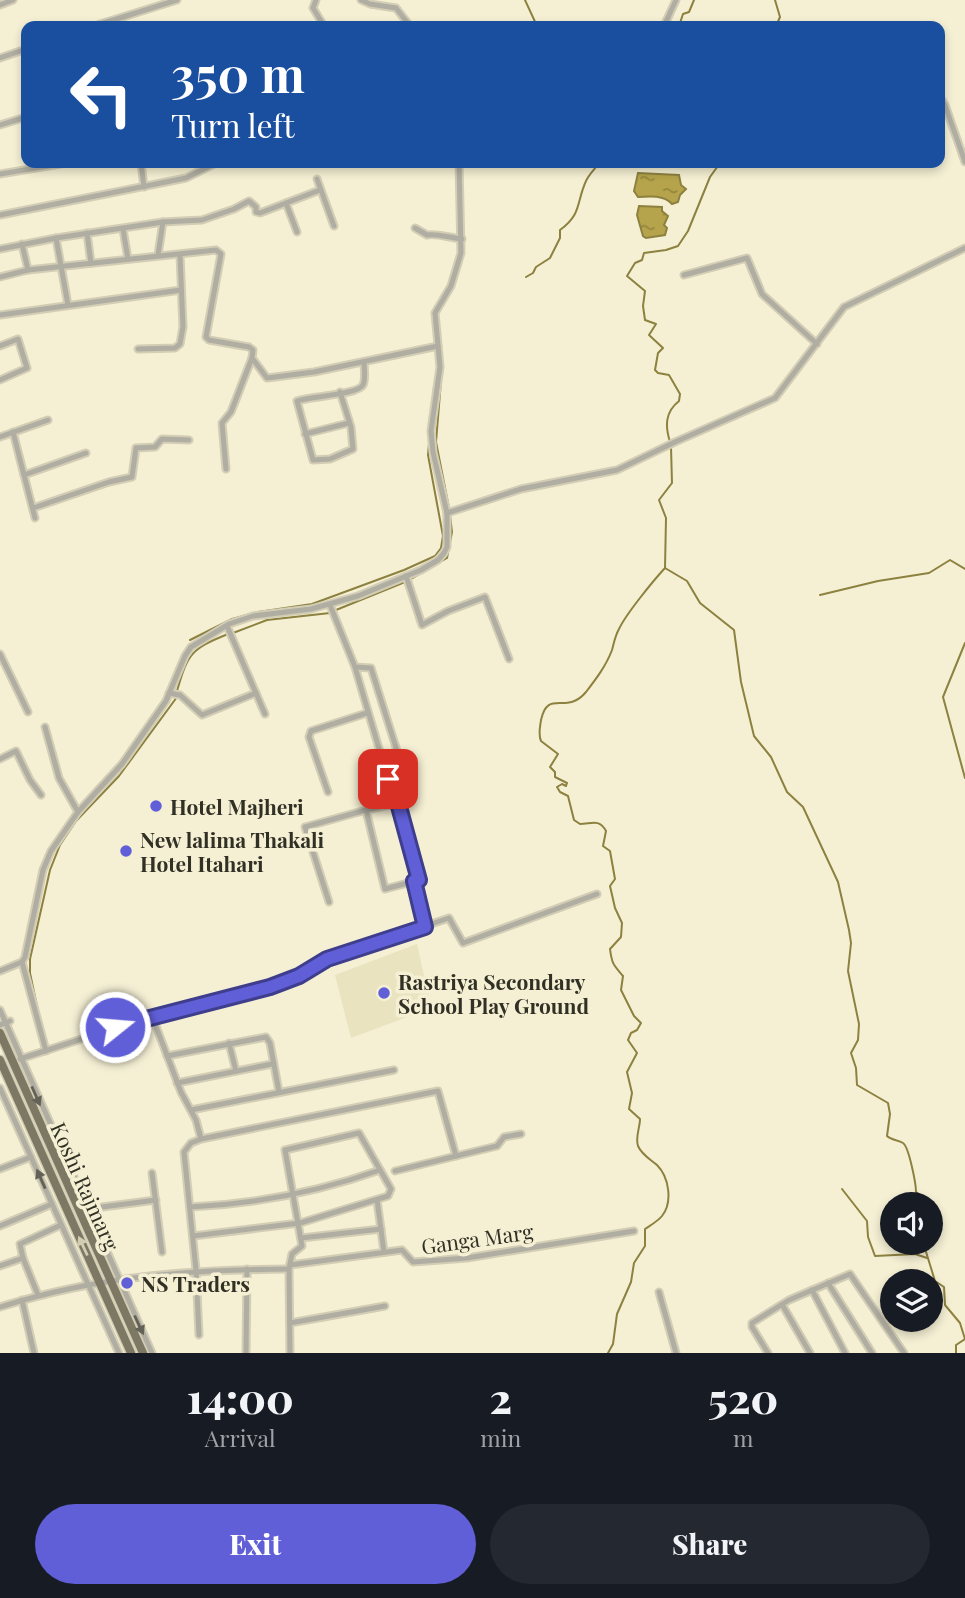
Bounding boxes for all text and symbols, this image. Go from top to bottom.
text: 350 m [171,40,305,105]
icon: left [56,49,147,140]
text: Turn left [171,103,295,146]
pin [358,749,418,809]
icon: arrive [369,760,407,798]
place label: Hotel Majheri [170,792,304,820]
marker: Hotel Majheri [148,798,164,814]
place label: New lalima Thakali Hotel Itahari [140,825,325,877]
marker: New lalima Thakali Hotel Itahari [118,843,134,859]
place label: Rastriya Secondary School Play Ground [398,967,589,1019]
marker: Rastriya Secondary School Play Ground [376,985,392,1001]
position arrow [78,990,152,1064]
one-way arrow [31,1085,42,1106]
street label: Koshi Rajmarg [45,1117,127,1255]
one-way arrow [35,1169,47,1189]
map controls [880,1192,943,1332]
button: sound [880,1192,943,1255]
street label: Ganga Marg [419,1216,535,1260]
one-way arrow [77,1236,89,1256]
place label: NS Traders [141,1269,250,1297]
button: layers [880,1269,943,1332]
marker: NS Traders [119,1275,135,1291]
one-way arrow [134,1315,145,1336]
text: 14:00 [187,1369,294,1425]
text: 2 [490,1369,512,1425]
text: 520 [708,1369,778,1425]
text: Arrival [205,1422,276,1453]
text: min [480,1422,521,1453]
text: m [733,1422,753,1453]
button: Exit [35,1504,476,1584]
button: Share [490,1504,930,1584]

